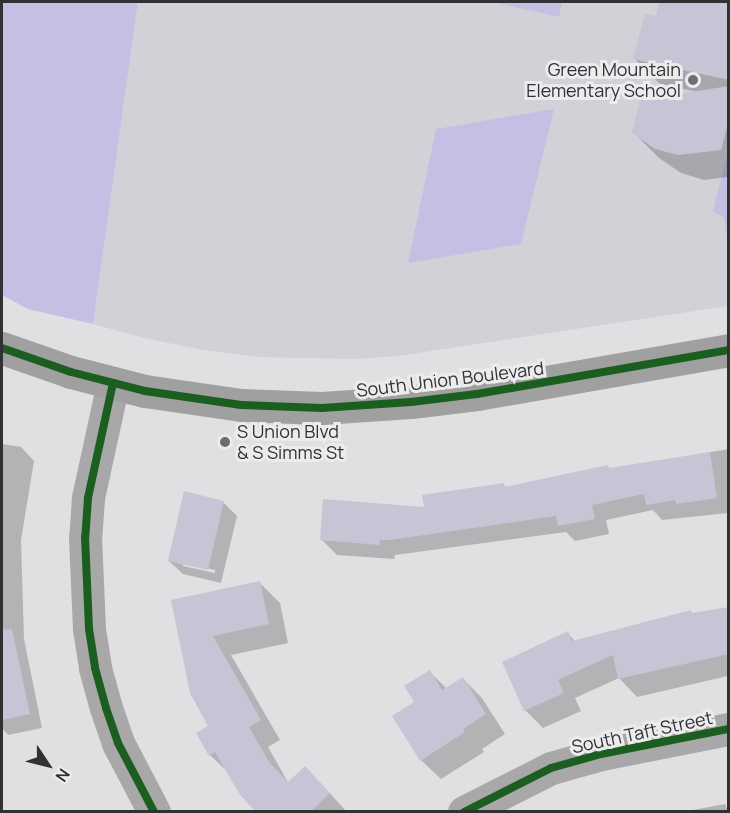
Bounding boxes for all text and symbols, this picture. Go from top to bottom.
place label: Green Mountain Elementary School [526,59,681,101]
marker: Green Mountain Elementary School [686,73,700,87]
street label: South Union Boulevard [355,357,545,401]
place label: S Union Blvd & S Simms St [237,421,344,464]
marker: S Union Blvd & S Simms St [218,435,232,449]
street label: South Taft Street [570,707,714,757]
north arrow [18,735,78,795]
text: N [50,764,75,786]

